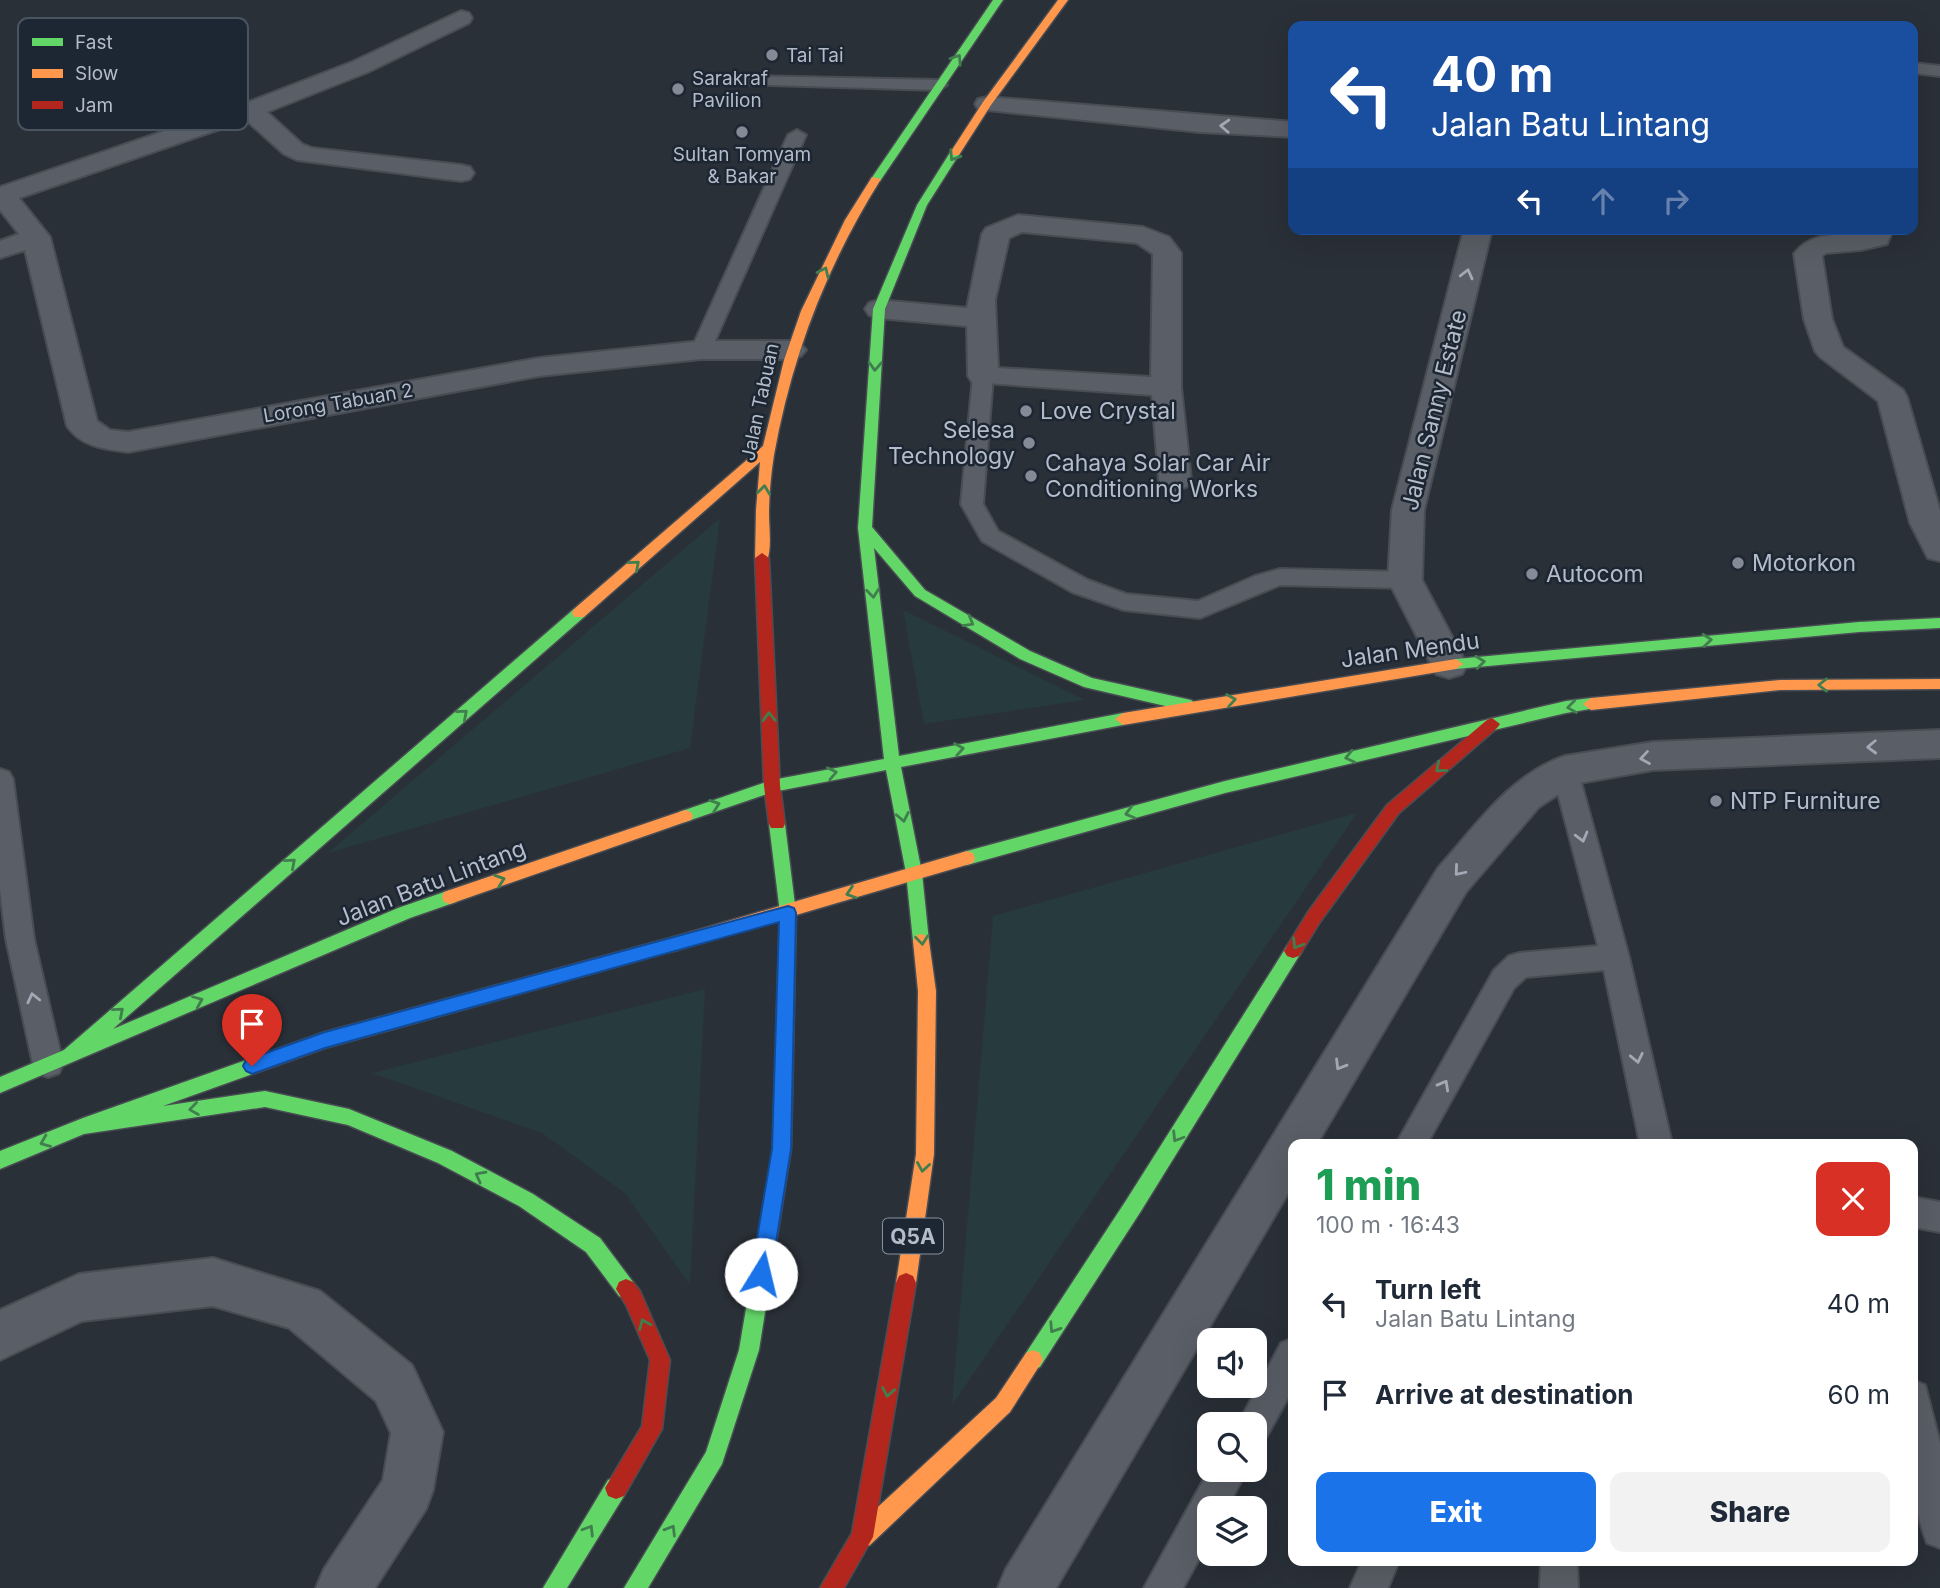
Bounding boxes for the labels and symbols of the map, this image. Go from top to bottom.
legend [18,18,248,130]
text: Fast [75,31,113,54]
place label: Tai Tai [786,44,844,67]
marker: Tai Tai [764,47,780,63]
one-way arrow [948,54,961,67]
text: Slow [75,62,118,85]
place label: Sarakraf Pavilion [692,67,768,112]
marker: Sarakraf Pavilion [670,81,686,97]
text: Jam [75,94,113,117]
one-way arrow [1219,119,1230,134]
marker: Sultan Tomyam & Bakar [734,124,750,140]
place label: Sultan Tomyam & Bakar [673,143,811,188]
one-way arrow [949,149,962,162]
one-way arrow [816,267,830,279]
one-way arrow [1459,268,1473,280]
street label: Jalan Sanny Estate [1396,307,1472,513]
street label: Jalan Tabuan [736,341,784,463]
one-way arrow [868,361,883,372]
street label: Lorong Tabuan 2 [261,378,415,428]
place label: Love Crystal [1040,397,1176,425]
marker: Love Crystal [1018,403,1034,419]
place label: Selesa Technology [888,416,1015,470]
marker: Selesa Technology [1021,435,1037,451]
place label: Cahaya Solar Car Air Conditioning Works [1045,449,1271,503]
marker: Cahaya Solar Car Air Conditioning Works [1023,468,1039,484]
one-way arrow [757,485,772,496]
place label: Motorkon [1752,549,1856,577]
marker: Motorkon [1730,555,1746,571]
place label: Autocom [1546,560,1644,588]
one-way arrow [627,561,640,573]
marker: Autocom [1524,566,1540,582]
one-way arrow [865,587,880,599]
one-way arrow [961,613,974,626]
street label: Jalan Mendu [1339,626,1481,674]
one-way arrow [1701,633,1712,648]
one-way arrow [1475,655,1486,670]
one-way arrow [1817,677,1828,693]
one-way arrow [1225,692,1237,707]
one-way arrow [1566,699,1578,714]
one-way arrow [455,710,468,722]
one-way arrow [761,712,776,723]
one-way arrow [1866,739,1877,754]
one-way arrow [953,742,965,757]
one-way arrow [1344,749,1356,764]
one-way arrow [1639,750,1651,765]
one-way arrow [1435,760,1448,772]
one-way arrow [826,767,838,782]
place label: NTP Furniture [1730,787,1881,815]
marker: NTP Furniture [1708,793,1724,809]
one-way arrow [708,799,721,813]
one-way arrow [1124,805,1136,819]
one-way arrow [895,811,910,823]
one-way arrow [1574,831,1588,843]
street label: Jalan Batu Lintang [332,834,530,932]
one-way arrow [283,859,296,871]
one-way arrow [1455,862,1467,875]
one-way arrow [494,874,506,888]
one-way arrow [845,884,857,899]
one-way arrow [914,935,929,946]
one-way arrow [1293,936,1306,949]
one-way arrow [26,992,41,1004]
pin [222,994,282,1066]
one-way arrow [191,995,204,1009]
one-way arrow [111,1008,124,1020]
one-way arrow [1628,1052,1643,1064]
one-way arrow [1336,1057,1349,1070]
one-way arrow [1436,1080,1449,1092]
one-way arrow [188,1101,200,1116]
one-way arrow [1172,1129,1185,1142]
one-way arrow [39,1134,52,1148]
one-way arrow [916,1162,931,1173]
one-way arrow [475,1170,487,1184]
road number: Q5A [883,1218,943,1254]
position arrow [724,1237,798,1311]
one-way arrow [638,1318,652,1331]
one-way arrow [1049,1320,1062,1333]
one-way arrow [881,1386,896,1398]
one-way arrow [581,1524,594,1537]
one-way arrow [662,1524,675,1537]

